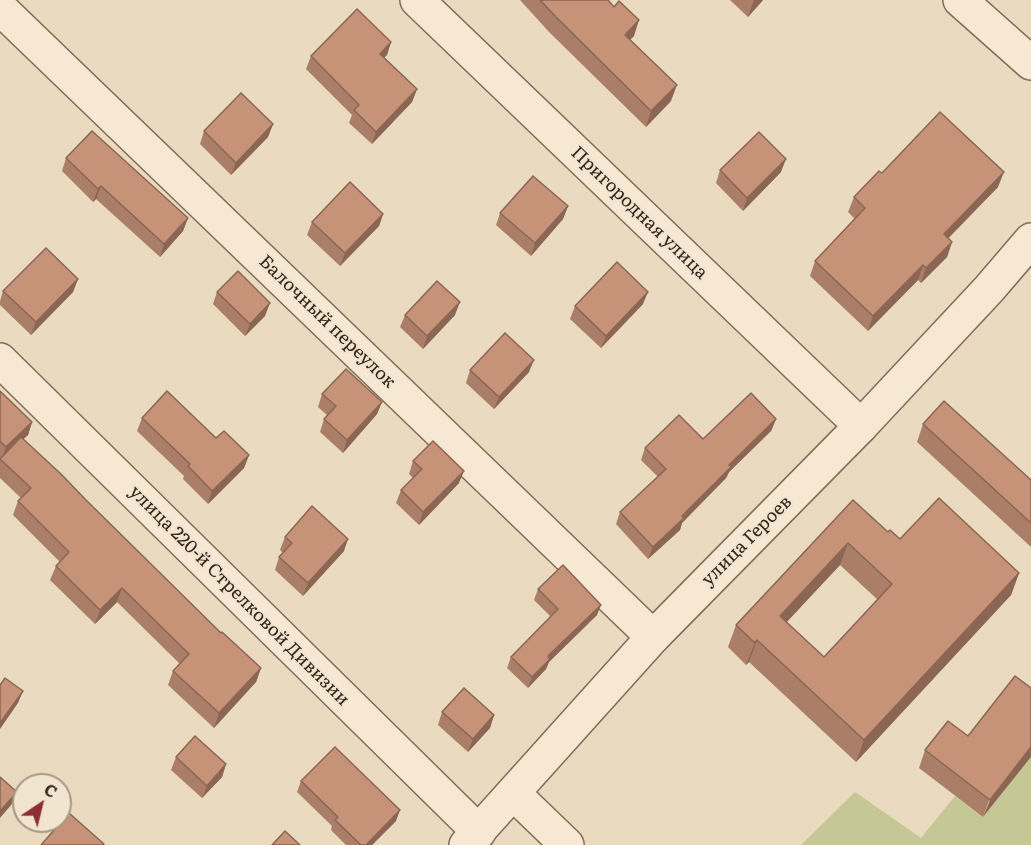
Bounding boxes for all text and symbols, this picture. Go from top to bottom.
street label: Пригородная улица [566,142,712,284]
street label: Балочный переулок [254,251,400,393]
street label: улица 220-й Стрелковой Дивизии [124,481,354,711]
street label: улица Героев [697,491,797,591]
north arrow [12,773,72,833]
text: С [40,777,63,803]

